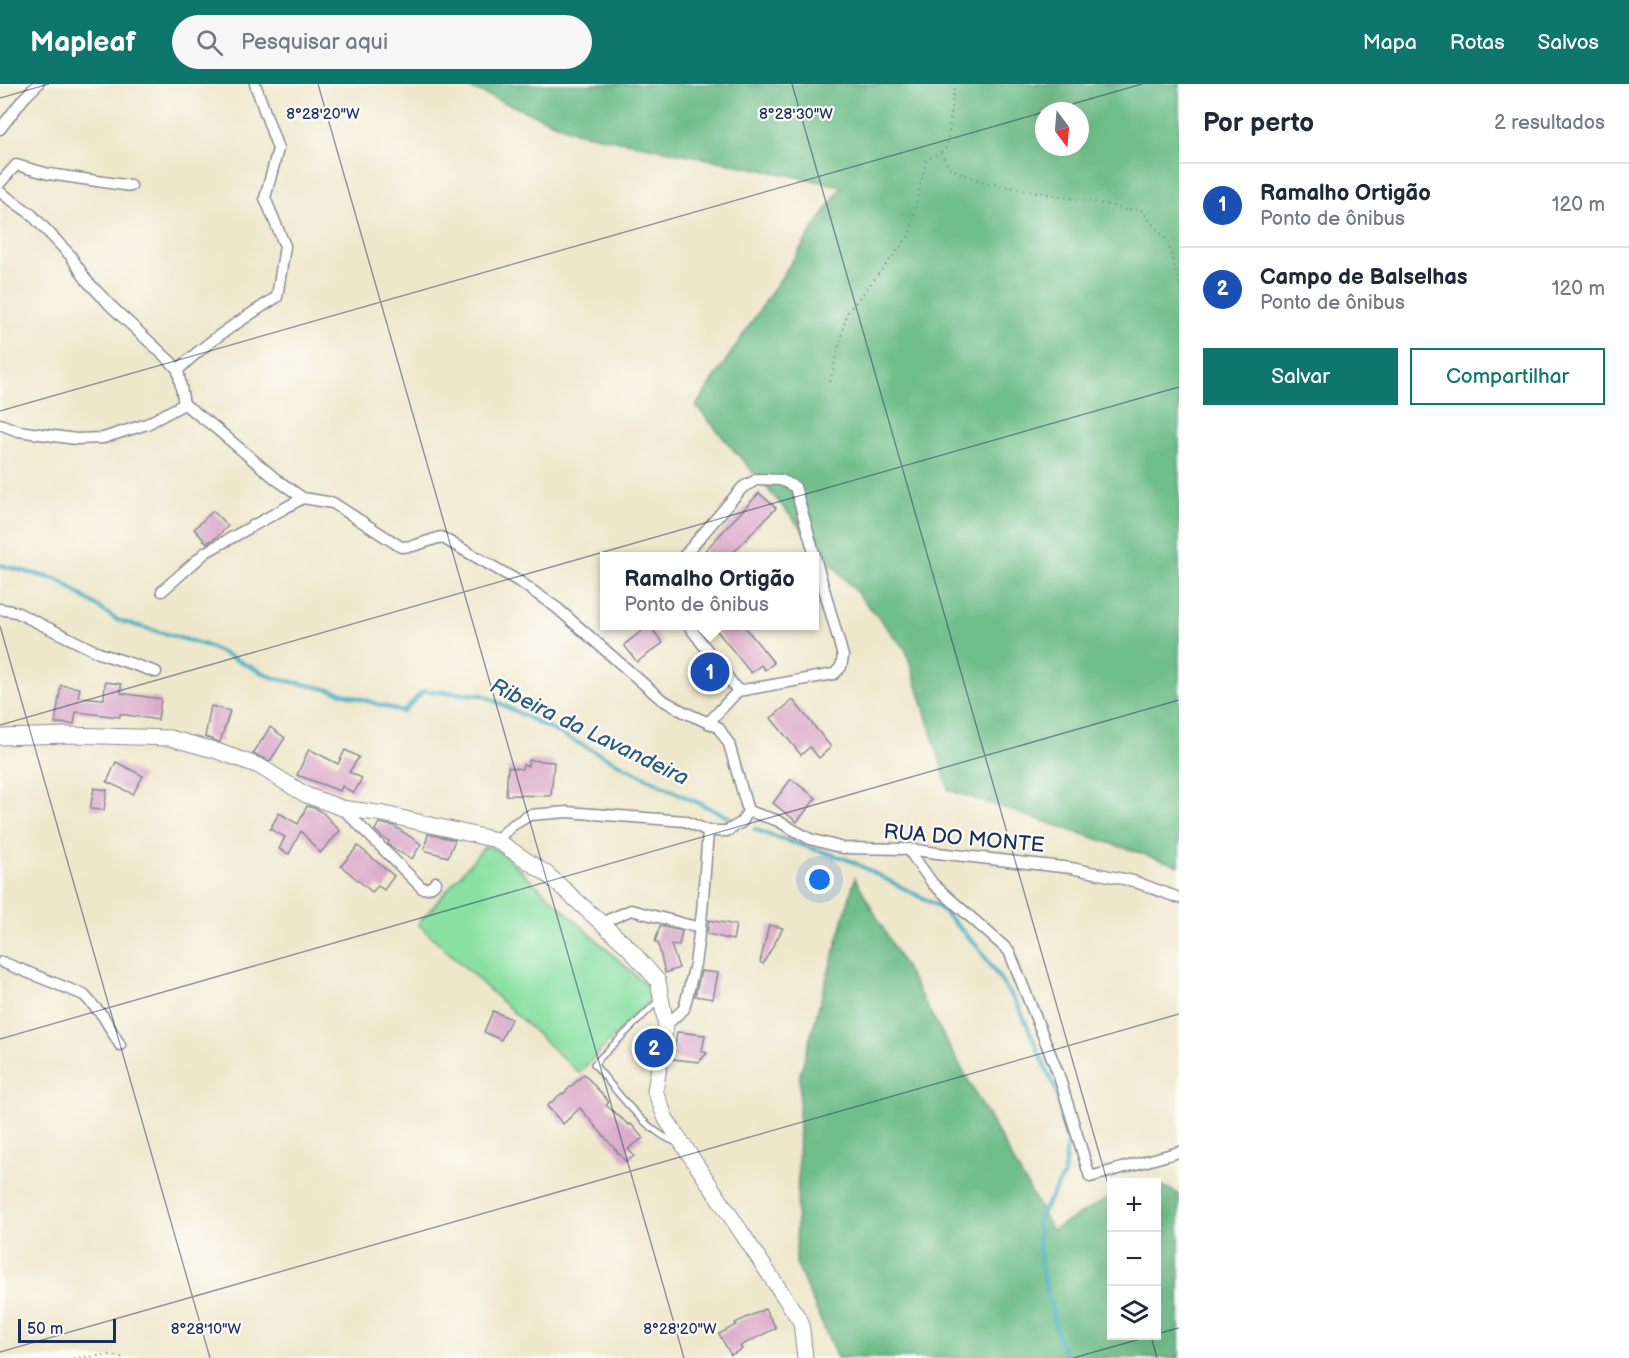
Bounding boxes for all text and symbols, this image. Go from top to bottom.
search box [172,15,592,69]
text: Mapleaf [30,26,136,59]
icon: search [193,26,226,59]
text: Pesquisar aqui [241,29,388,56]
text: Mapa [1363,30,1417,55]
text: Rotas [1450,30,1505,55]
text: Salvos [1538,30,1599,55]
north arrow [1035,102,1089,156]
text: 8°28'20"W [286,105,360,124]
text: 8°28'30"W [759,105,833,124]
text: Por perto [1203,108,1314,139]
text: 2 resultados [1494,111,1605,135]
text: Ramalho Ortigão [1260,180,1431,207]
text: 1 [1218,193,1227,217]
text: 120 m [1552,193,1605,217]
text: Ponto de ônibus [1260,207,1405,231]
text: Campo de Balselhas [1260,264,1468,291]
text: 2 [1217,277,1228,301]
text: 120 m [1552,277,1605,301]
text: Ponto de ônibus [1260,291,1405,315]
button: Salvar [1203,348,1398,405]
button: Compartilhar [1410,348,1605,405]
popup [600,552,819,630]
text: Ramalho Ortigão [624,566,795,593]
text: Ponto de ônibus [624,593,769,617]
pin: 1 [690,650,730,694]
water label: Ribeira da Lavandeira [486,673,693,792]
street label: RUA DO MONTE [882,819,1045,858]
your location [805,865,834,894]
pin: 2 [634,1026,674,1070]
map controls [1107,1178,1161,1340]
button: + [1107,1178,1161,1232]
button: − [1107,1232,1161,1286]
button: layers [1107,1286,1161,1340]
scale bar [18,1316,116,1344]
text: 50 m [27,1320,63,1339]
text: 8°28'10"W [171,1320,242,1339]
text: 8°28'20"W [643,1320,717,1339]

